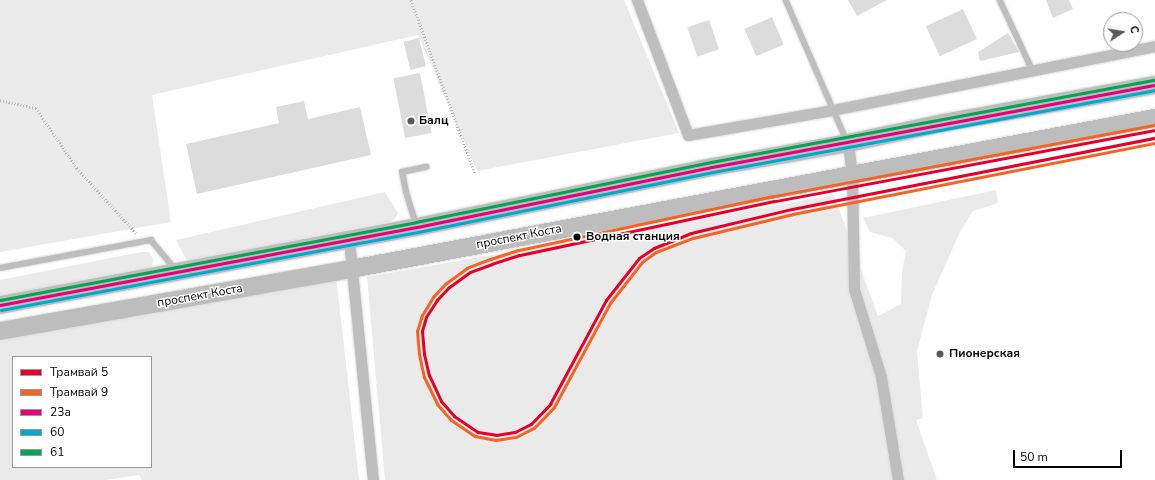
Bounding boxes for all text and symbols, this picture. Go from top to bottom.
north arrow [1103,12,1143,52]
text: С [1126,24,1142,35]
place label: Балц [419,114,448,128]
marker: Балц [406,116,416,126]
street label: проспект Коста [475,222,563,252]
place label: Водная станция [586,230,680,244]
marker: Водная станция [571,231,583,243]
street label: проспект Коста [156,281,244,311]
place label: Пионерская [949,347,1020,361]
marker: Пионерская [934,348,946,360]
legend [12,356,152,468]
text: Трамвай 5 [50,364,108,380]
text: Трамвай 9 [50,384,108,400]
text: 23a [50,404,71,420]
text: 60 [50,424,64,440]
scale bar [1015,442,1124,468]
text: 61 [50,444,64,460]
text: 50 m [1020,449,1048,465]

